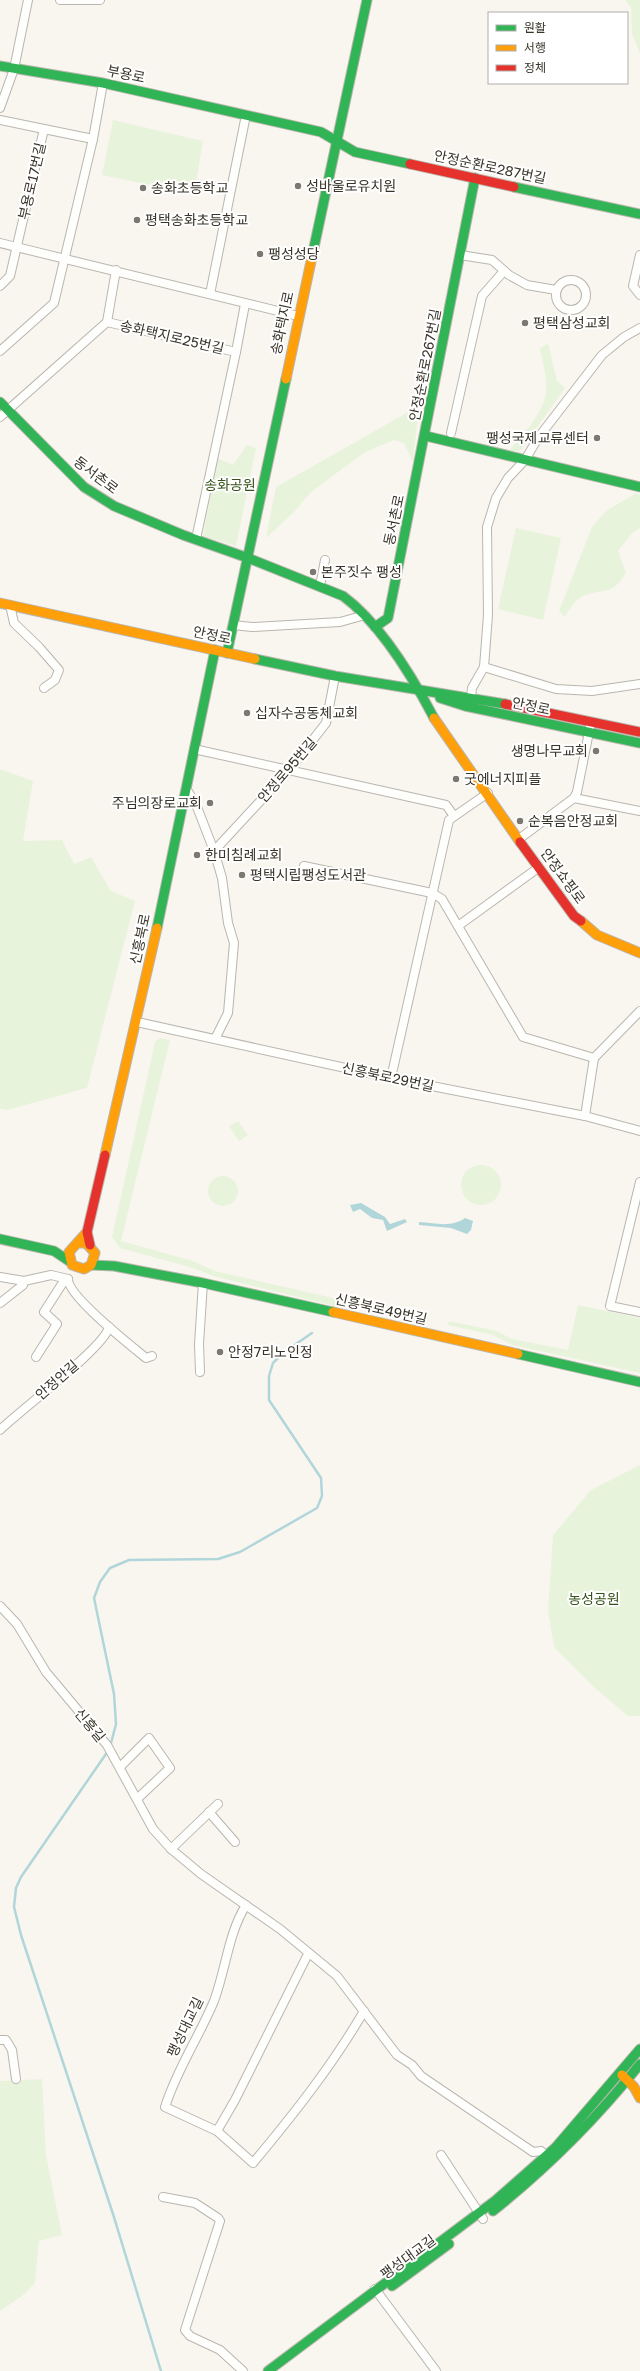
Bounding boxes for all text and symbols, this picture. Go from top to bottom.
legend [488,12,628,84]
text: 원활 [524,20,546,35]
text: 서행 [524,40,546,55]
text: 정체 [524,60,546,75]
street label: 부용로 [105,61,147,86]
street label: 부용로17번길 [14,141,49,221]
street label: 안정순환로287번길 [432,146,548,187]
place label: 성바울로유치원 [306,177,396,194]
place label: 송화초등학교 [151,179,228,196]
marker: 성바울로유치원 [293,181,303,191]
marker: 송화초등학교 [138,183,148,193]
place label: 평택송화초등학교 [145,211,248,228]
marker: 평택송화초등학교 [132,215,142,225]
place label: 팽성성당 [268,245,320,262]
marker: 팽성성당 [255,249,265,259]
street label: 송화택지로 [267,290,297,356]
street label: 안정순환로267번길 [405,307,444,423]
place label: 평택삼성교회 [533,314,610,331]
street label: 송화택지로25번길 [118,316,226,357]
marker: 평택삼성교회 [520,318,530,328]
place label: 팽성국제교류센터 [486,429,589,446]
marker: 팽성국제교류센터 [592,433,602,443]
street label: 동서촌로 [71,452,122,497]
park label: 송화공원 [204,476,256,493]
street label: 동서촌로 [380,493,407,547]
place label: 본주짓수 팽성 [321,563,402,580]
marker: 본주짓수 팽성 [308,567,318,577]
street label: 안정로 [191,622,233,647]
street label: 안정로 [510,693,552,718]
place label: 십자수공동체교회 [255,704,358,721]
marker: 십자수공동체교회 [242,708,252,718]
street label: 안정로95번길 [254,734,320,806]
place label: 생명나무교회 [511,742,588,759]
marker: 생명나무교회 [591,746,601,756]
place label: 굿에너지피플 [464,770,541,787]
marker: 굿에너지피플 [451,774,461,784]
place label: 주님의장로교회 [112,794,202,811]
marker: 주님의장로교회 [205,798,215,808]
place label: 순복음안정교회 [528,812,618,829]
marker: 순복음안정교회 [515,816,525,826]
street label: 안정쇼핑로 [538,845,589,907]
place label: 한미침례교회 [205,846,282,863]
marker: 한미침례교회 [192,850,202,860]
place label: 평택시립팽성도서관 [250,866,366,883]
marker: 평택시립팽성도서관 [237,870,247,880]
street label: 신흥북로 [126,912,153,966]
street label: 신흥북로29번길 [340,1058,436,1095]
street label: 신흥북로49번길 [333,1290,429,1327]
place label: 안정7리노인정 [228,1343,313,1360]
marker: 안정7리노인정 [215,1347,225,1357]
street label: 안정안길 [32,1356,82,1403]
park label: 농성공원 [568,1590,620,1607]
street label: 신흥길 [71,1704,109,1745]
street label: 팽성대교길 [163,1994,206,2059]
street label: 팽성대교길 [377,2231,439,2282]

